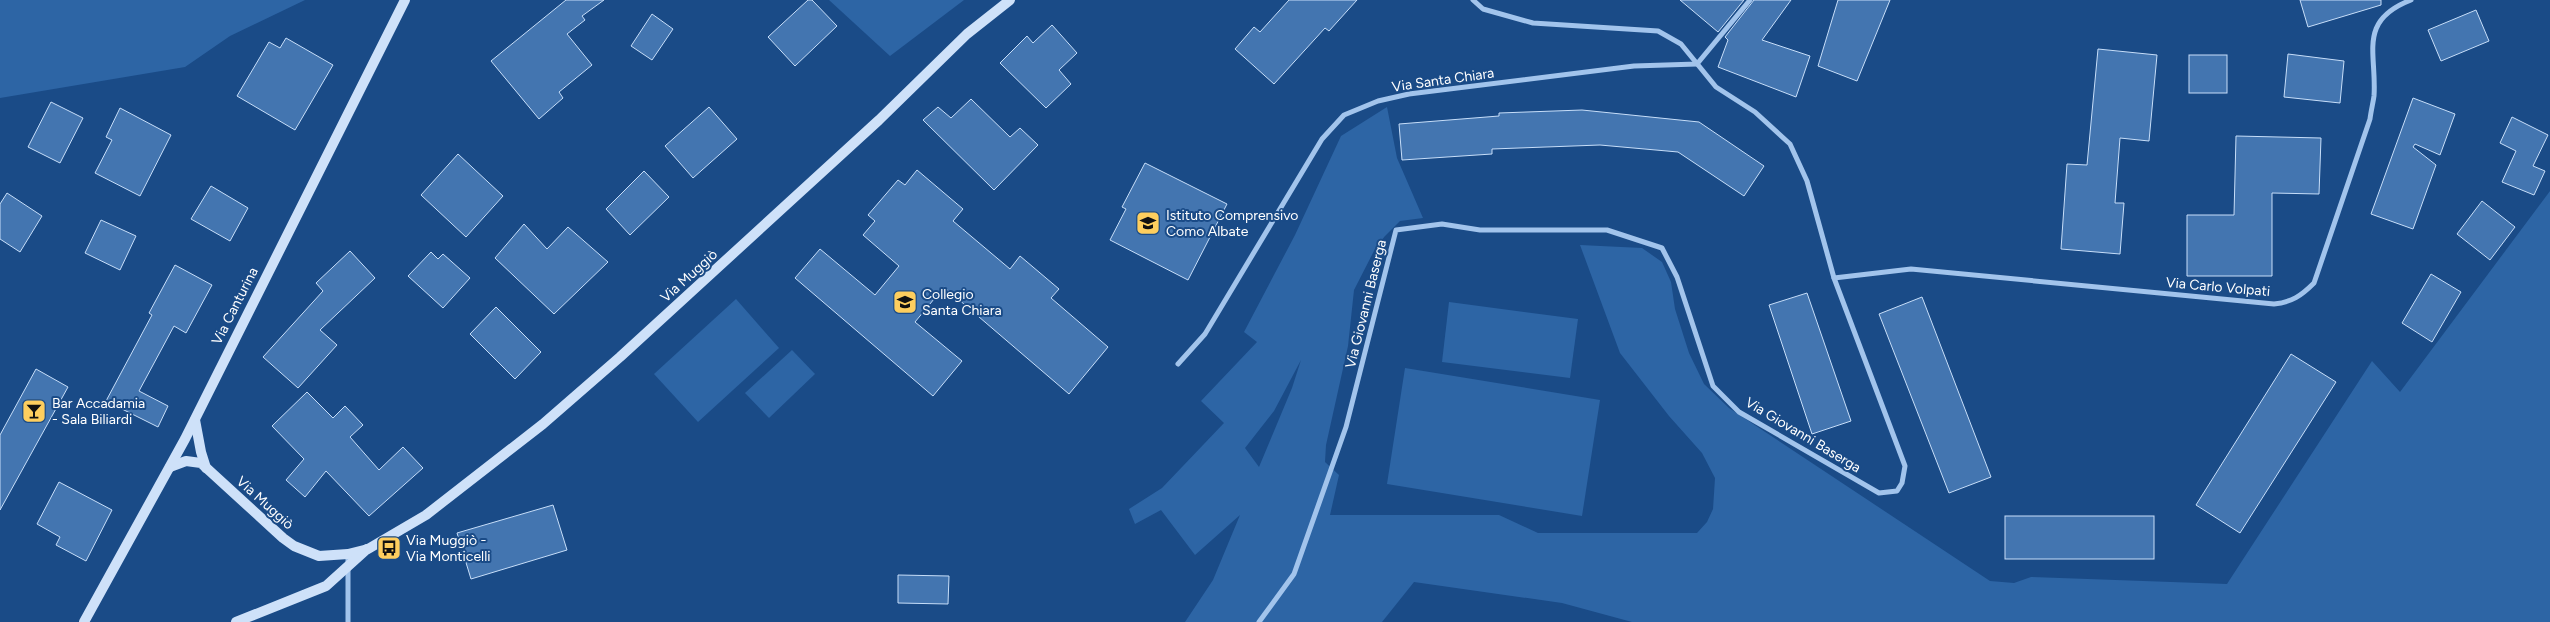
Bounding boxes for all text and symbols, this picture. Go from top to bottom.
street label: Via Santa Chiara [1391,64,1495,96]
place label: Istituto Comprensivo Como Albate [1166,207,1298,240]
school or university icon: Istituto Comprensivo Como Albate [1135,210,1161,236]
street label: Via Giovanni Baserga [1342,238,1390,370]
street label: Via Muggiò [657,246,721,306]
street label: Via Canturina [208,264,262,348]
street label: Via Carlo Volpati [2165,274,2271,300]
place label: Collegio Santa Chiara [922,286,1002,319]
school or university icon: Collegio Santa Chiara [892,289,918,315]
street label: Via Giovanni Baserga [1742,394,1864,476]
place label: Bar Accadamia - Sala Biliardi [52,395,145,428]
bar icon: Bar Accadamia - Sala Biliardi [21,398,47,424]
street label: Via Muggiò [233,473,297,533]
place label: Via Muggiò - Via Monticelli [406,532,491,565]
bus stop icon: Via Muggiò - Via Monticelli [376,535,402,561]

